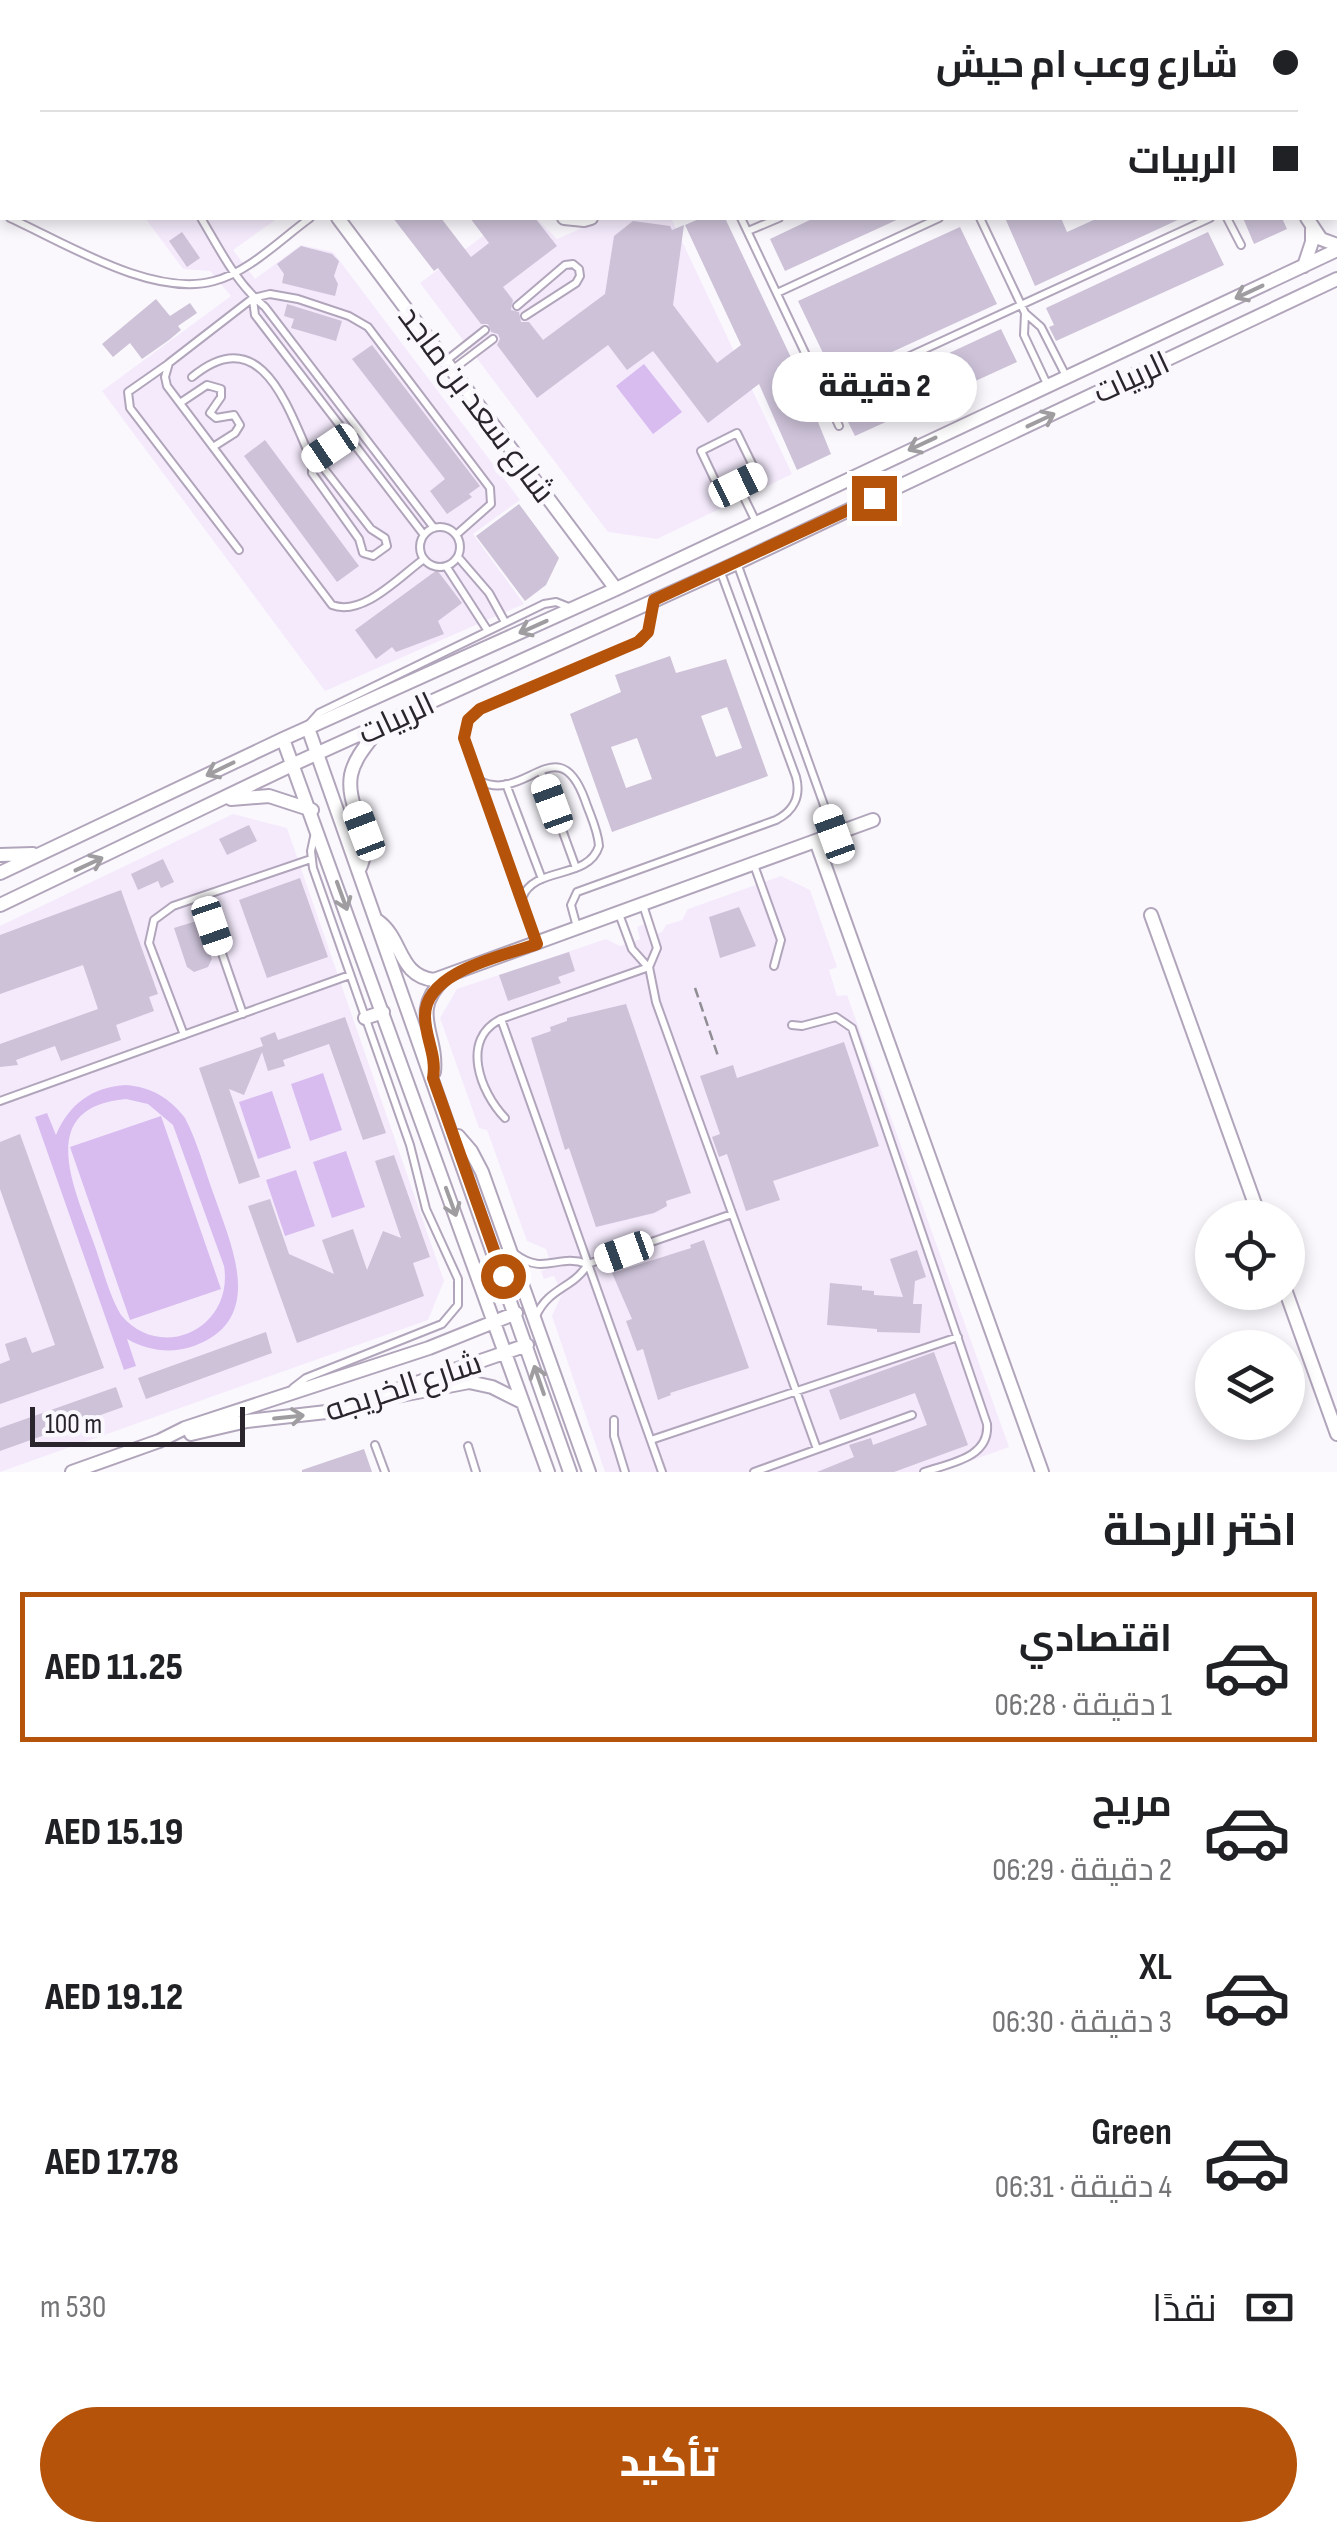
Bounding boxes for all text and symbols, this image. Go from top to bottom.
text: شارع وعب ام حيش [936,43,1238,88]
text: الربيات [1128,139,1238,184]
one-way arrow [1235,283,1265,302]
street label: شارع سعد بن ماجد [388,299,563,512]
street label: الربيات [1087,344,1176,413]
callout: 2 دقيقة [772,353,976,423]
text: 2 دقيقة [818,367,931,406]
one-way arrow [1026,409,1056,428]
car [297,419,363,477]
one-way arrow [908,435,938,454]
car [704,458,772,512]
route end [852,476,897,521]
one-way arrow [519,618,549,637]
street label: الربيات [352,685,441,754]
one-way arrow [206,761,236,780]
car [528,771,576,837]
car [339,798,389,864]
car [810,801,858,867]
one-way arrow [73,854,103,873]
one-way arrow [334,879,352,910]
car [188,893,236,959]
one-way arrow [443,1186,461,1217]
map controls [1195,1200,1305,1440]
button: locate [1195,1200,1305,1310]
car [591,1228,657,1276]
route start [481,1254,526,1299]
button: layers [1195,1330,1305,1440]
street label: شارع الخريجه [320,1344,487,1432]
one-way arrow [528,1364,546,1396]
scale bar [30,1402,245,1446]
one-way arrow [273,1407,305,1426]
text: 100 m [45,1408,102,1441]
text: اختر الرحلة [1103,1504,1297,1559]
text: اقتصادي [1019,1617,1172,1662]
icon: car [1202,1622,1292,1712]
text: AED 11.25 [45,1645,183,1690]
text: 1 دقيقة · 06:28 [994,1686,1172,1725]
text: مريح [1092,1782,1172,1827]
icon: car [1202,1787,1292,1877]
text: AED 15.19 [45,1810,183,1855]
text: 2 دقيقة · 06:29 [992,1851,1172,1890]
text: XL [1139,1945,1172,1990]
icon: car [1202,1952,1292,2042]
text: AED 19.12 [45,1975,183,2020]
text: 3 دقيقة · 06:30 [992,2003,1172,2042]
text: Green [1091,2110,1172,2155]
icon: car [1202,2117,1292,2207]
text: AED 17.78 [45,2140,179,2185]
text: 4 دقيقة · 06:31 [995,2168,1172,2207]
icon: cash [1242,2280,1297,2335]
text: نقدًا [1152,2287,1217,2332]
text: 530 m [40,2288,106,2327]
button: تأكيد [40,2407,1297,2522]

